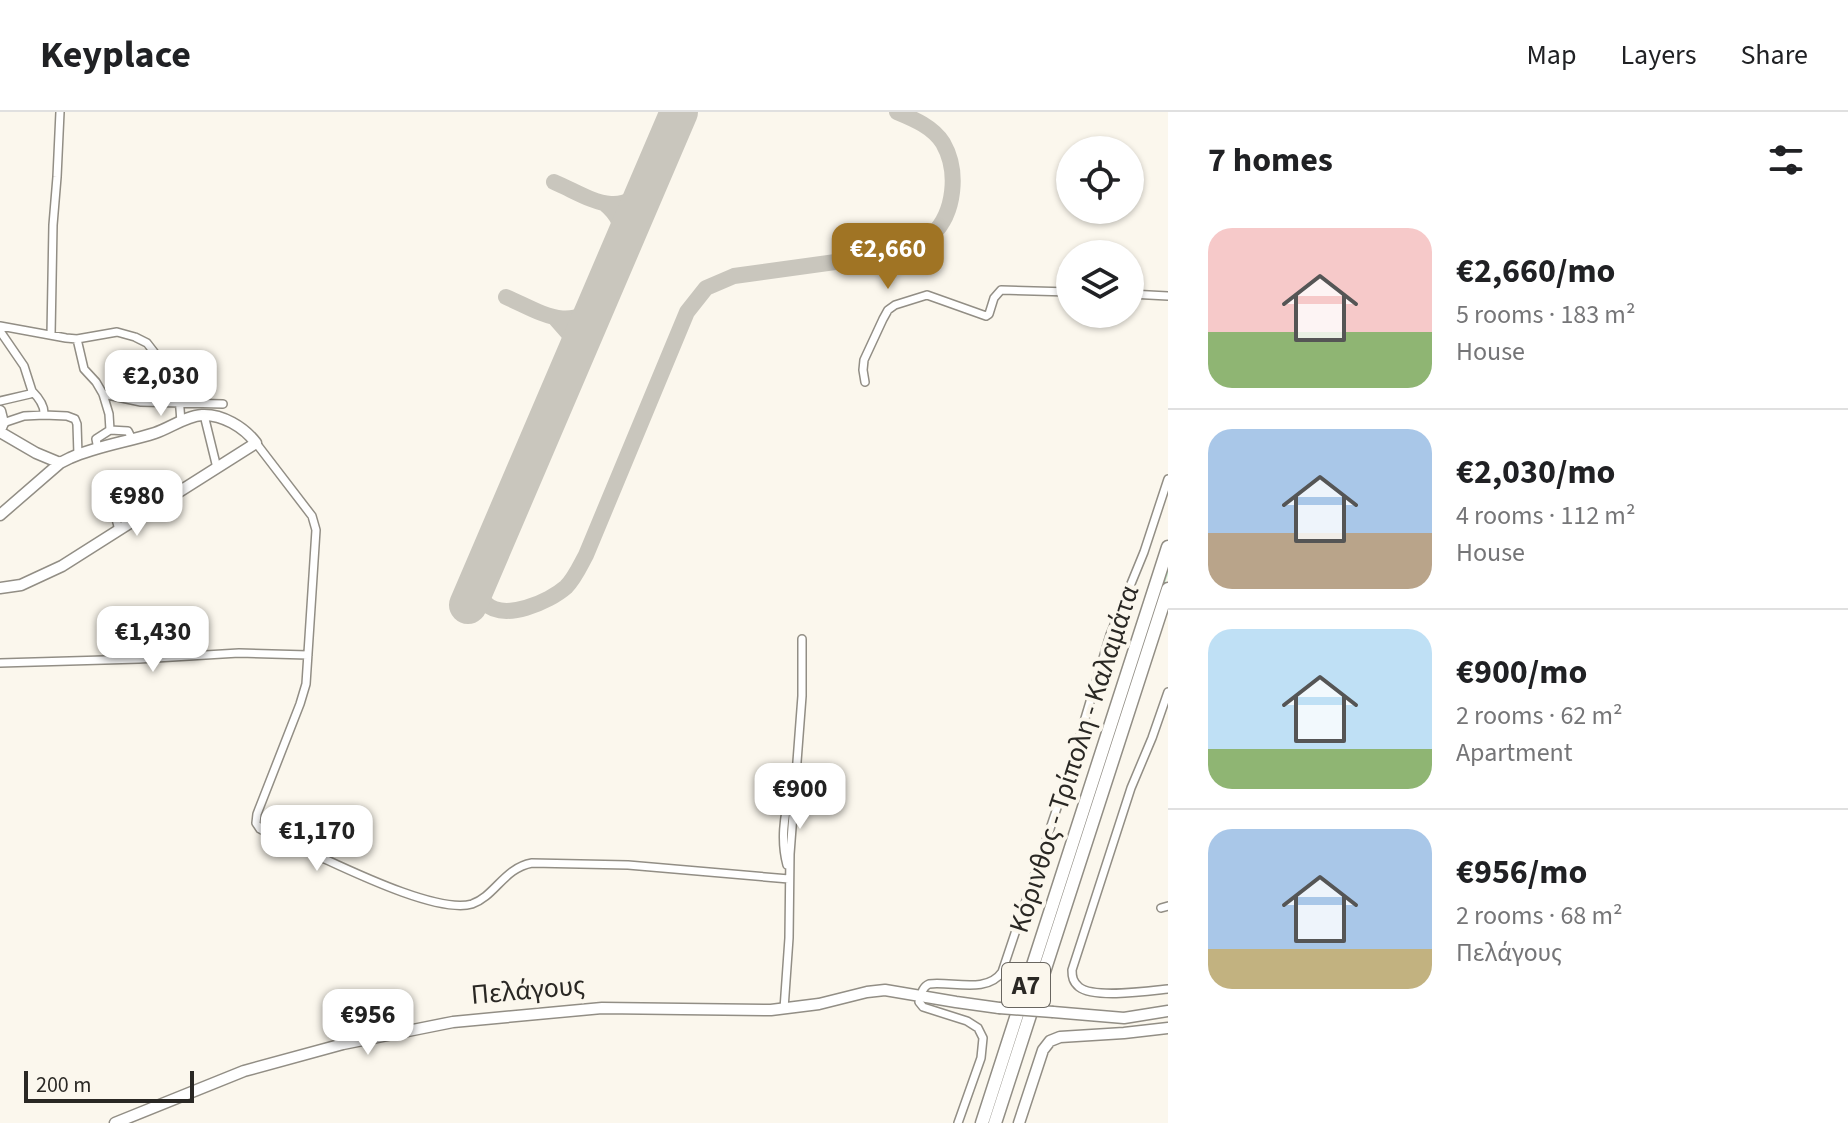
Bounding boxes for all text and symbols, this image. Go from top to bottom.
text: Keyplace [40,28,191,82]
text: Map [1526,35,1576,75]
text: Layers [1620,35,1696,75]
text: Share [1740,35,1808,75]
map controls [1056,136,1144,328]
button: locate [1056,136,1144,224]
text: 7 homes [1208,136,1333,185]
icon: filters [1764,138,1808,182]
pin: €2,660 [823,223,953,291]
text: €2,660 [850,230,926,267]
button: layers [1056,240,1144,328]
text: €2,660/mo [1456,247,1616,296]
icon: home [1272,260,1368,356]
text: 5 rooms · 183 m² [1456,296,1635,333]
text: House [1456,333,1525,370]
pin: €2,030 [96,350,226,418]
text: €2,030 [123,357,199,394]
text: €2,030/mo [1456,448,1616,497]
icon: home [1272,461,1368,557]
pin: €980 [90,470,184,538]
text: €980 [110,477,164,514]
text: 4 rooms · 112 m² [1456,497,1635,534]
text: House [1456,534,1525,571]
street label: Κόρινθος - Τρίπολη - Καλαμάτα [999,580,1149,938]
pin: €1,430 [88,606,218,674]
text: €1,430 [115,613,191,650]
text: €900/mo [1456,648,1587,697]
icon: home [1272,661,1368,757]
text: 2 rooms · 62 m² [1456,697,1623,734]
text: Apartment [1456,734,1573,771]
pin: €900 [753,763,847,831]
text: €900 [773,770,827,807]
pin: €1,170 [252,805,382,873]
text: €1,170 [279,812,355,849]
text: €956/mo [1456,848,1587,897]
icon: home [1272,861,1368,957]
text: 2 rooms · 68 m² [1456,897,1623,934]
text: Πελάγους [1456,934,1562,971]
road number: Α7 [1002,963,1050,1007]
street label: Πελάγους [469,965,587,1015]
pin: €956 [321,989,415,1057]
text: €956 [341,996,395,1033]
scale bar [24,1067,194,1103]
text: 200 m [36,1069,91,1101]

